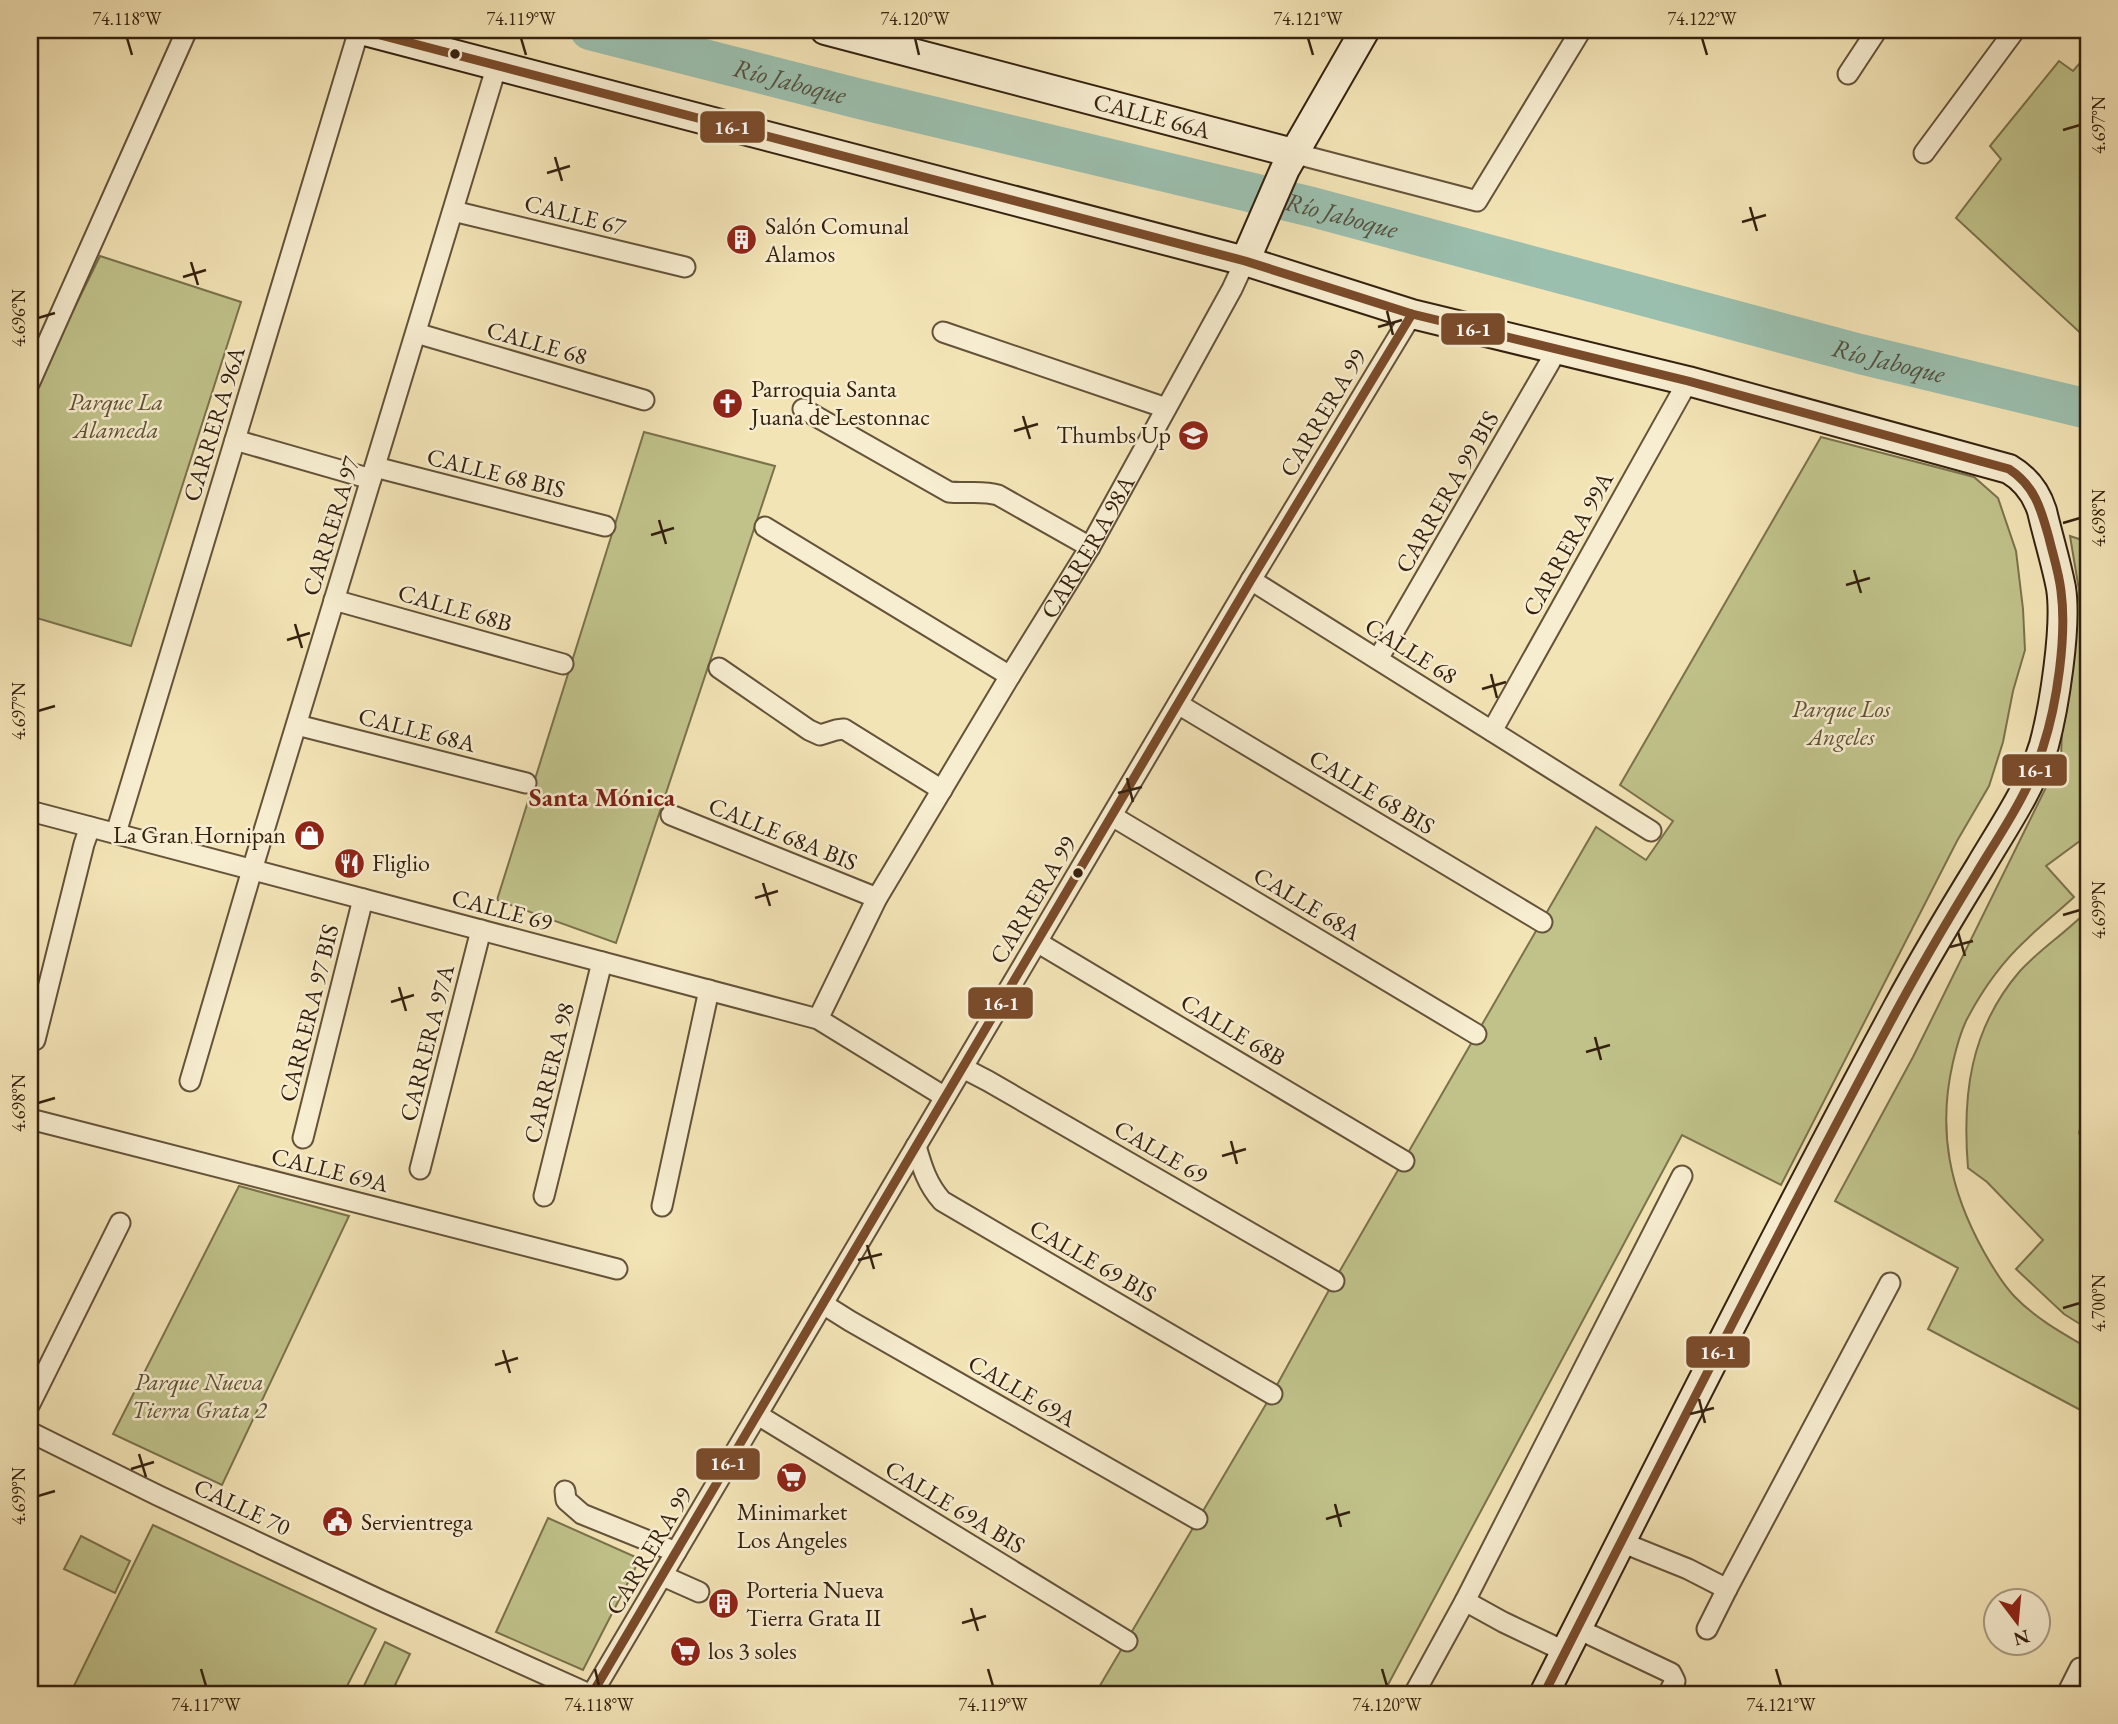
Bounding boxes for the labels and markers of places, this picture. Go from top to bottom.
unlabelled marker [448,47,462,61]
place label: Salón Comunal Alamos [764,210,909,269]
building icon: Salón Comunal Alamos [725,223,759,257]
place label: Parroquia Santa Juana de Lestonnac [749,373,930,432]
church icon: Parroquia Santa Juana de Lestonnac [711,386,745,420]
school or university icon: Thumbs Up [1177,418,1211,452]
place label: Thumbs Up [1056,419,1171,450]
shop icon: La Gran Hornipan [292,818,326,852]
place label: La Gran Hornipan [113,819,286,850]
restaurant icon: Fliglio [332,846,366,880]
place label: Fliglio [372,847,430,878]
unlabelled marker [1071,866,1085,880]
supermarket icon: Minimarket Los Angeles [775,1461,809,1495]
place label: Minimarket Los Angeles [737,1496,848,1555]
public building icon: Servientrega [321,1505,355,1539]
place label: Servientrega [361,1506,473,1537]
place label: Porteria Nueva Tierra Grata II [746,1574,884,1633]
building icon: Porteria Nueva Tierra Grata II [706,1587,740,1621]
supermarket icon: los 3 soles [668,1634,702,1668]
place label: los 3 soles [708,1635,797,1666]

